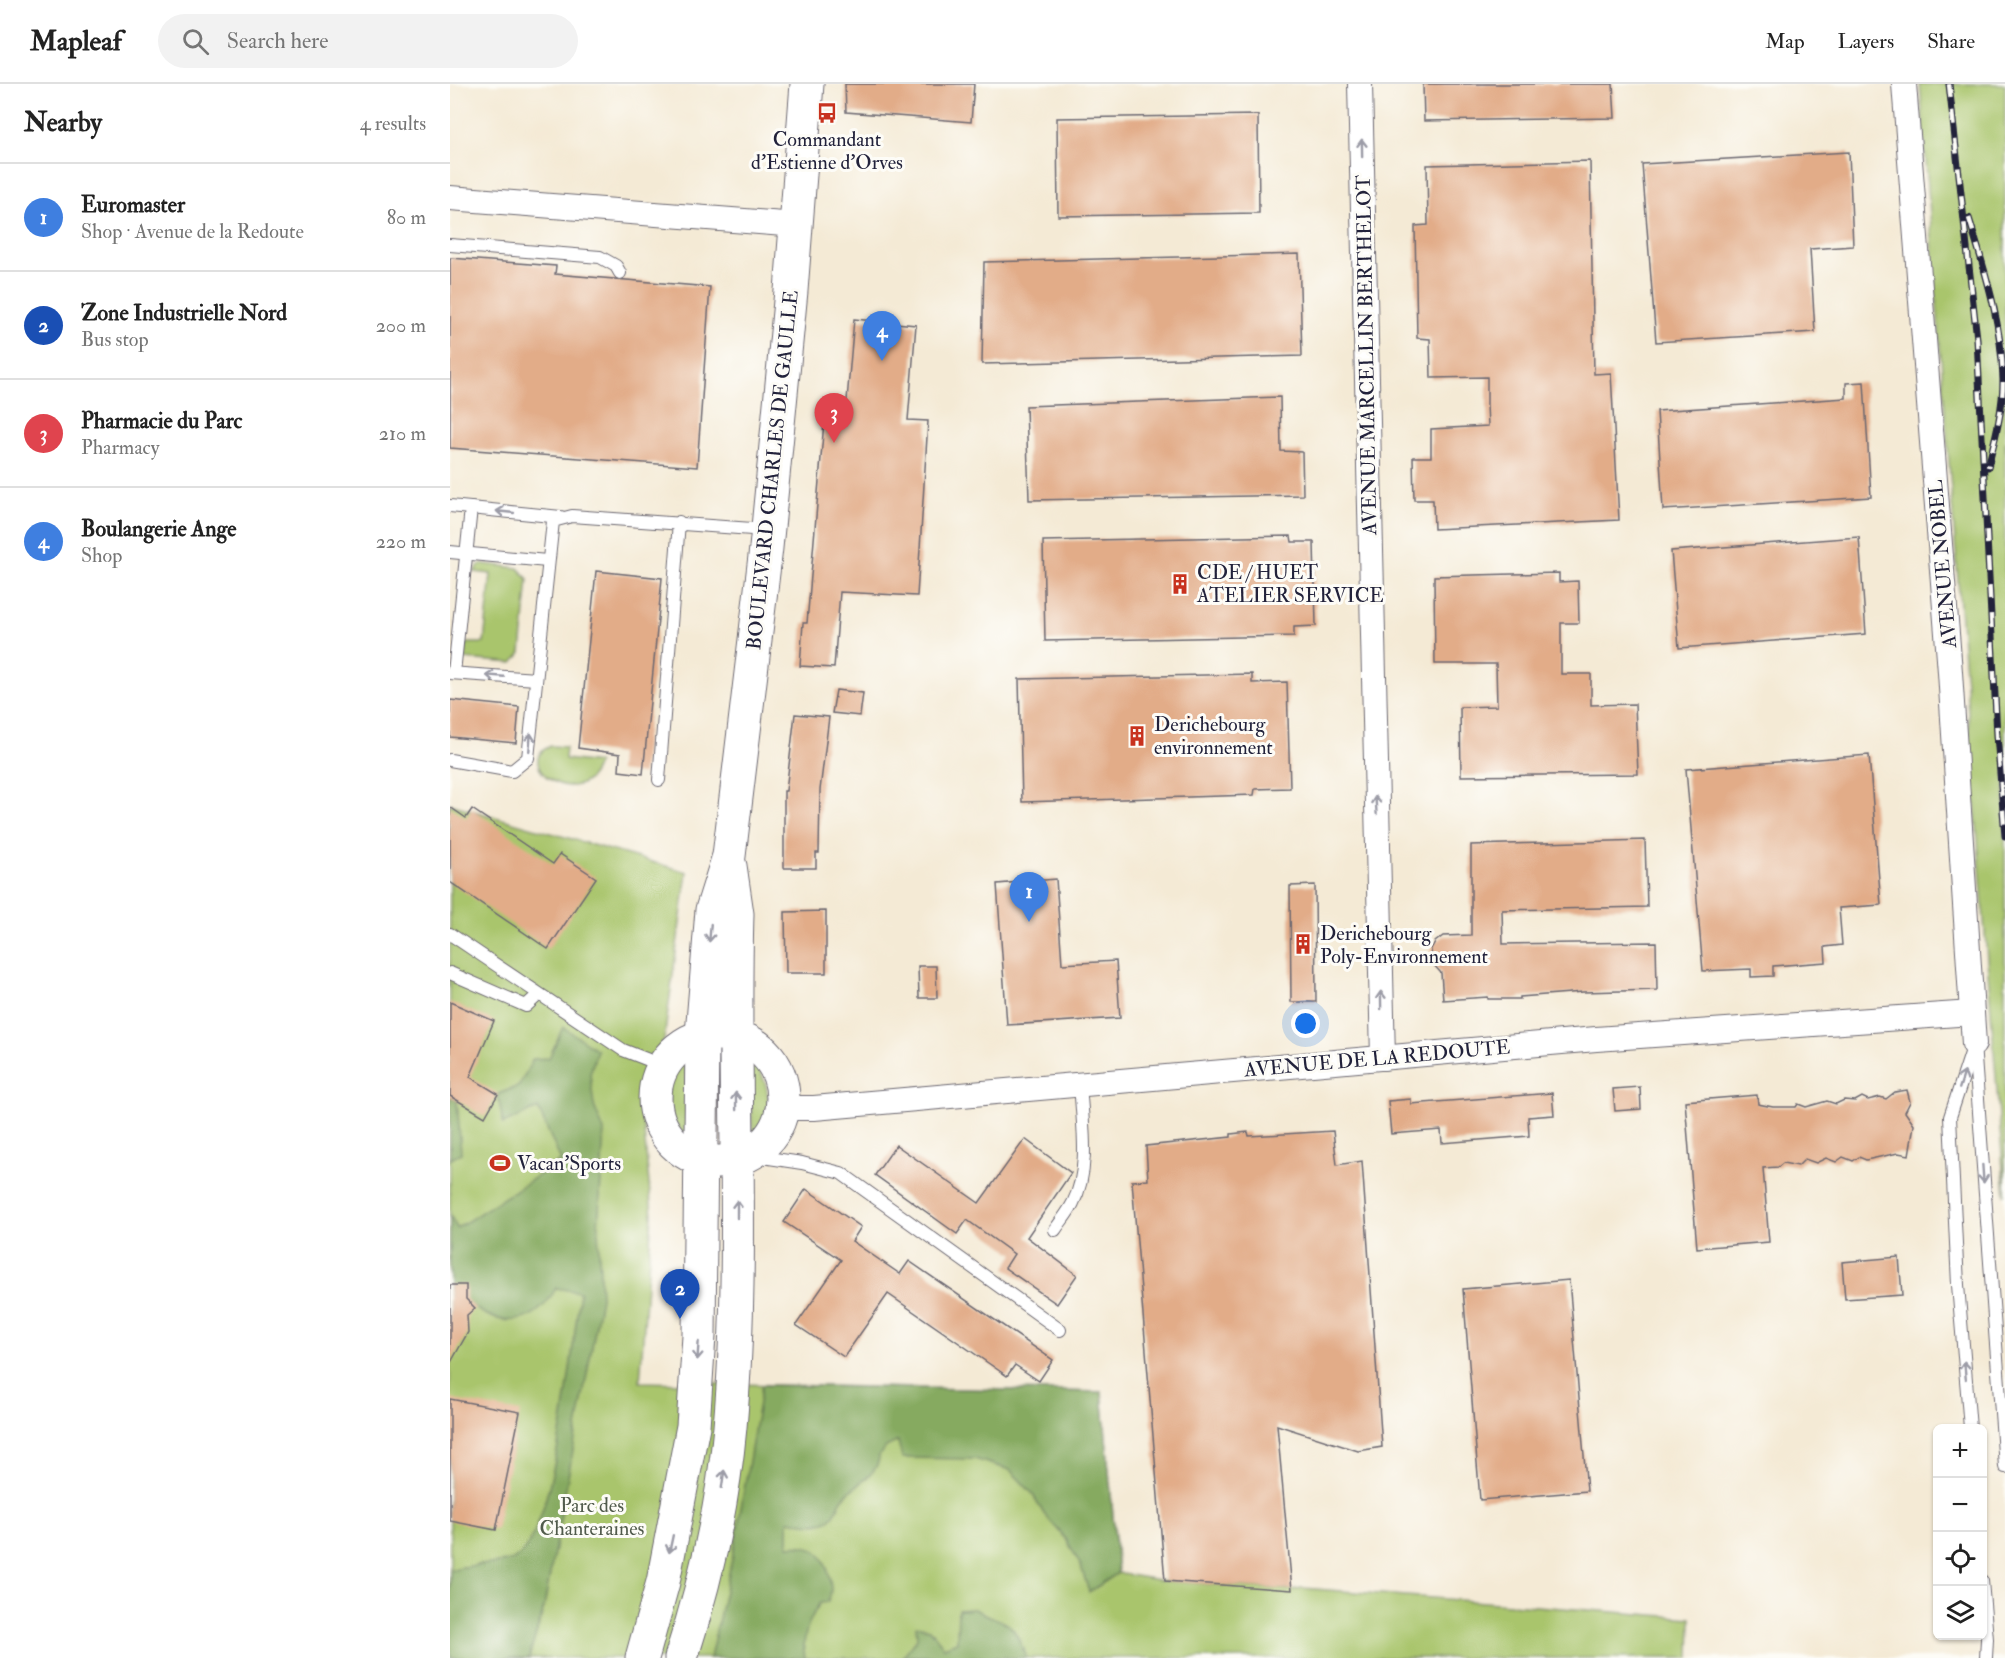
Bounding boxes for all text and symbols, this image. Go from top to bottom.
search box [158,14,578,68]
text: Mapleaf [30,24,122,59]
icon: search [179,25,212,58]
text: Search here [227,27,328,55]
text: Map [1765,28,1805,55]
text: Layers [1838,28,1894,55]
text: Share [1927,28,1975,55]
bus stop icon: Commandant d'Estienne d'Orves [815,101,839,125]
text: Nearby [24,107,102,139]
text: 4 results [360,111,426,136]
place label: Commandant d'Estienne d'Orves [751,127,903,175]
one-way arrow [1356,138,1368,158]
street label: AVENUE MARCELLIN BERTHELOT [1351,175,1382,536]
text: Euromaster [81,191,185,219]
text: 1 [40,205,47,230]
text: 80 m [387,205,426,230]
text: Shop · Avenue de la Redoute [81,219,304,244]
street label: BOULEVARD CHARLES DE GAULLE [741,289,804,651]
text: Zone Industrielle Nord [81,299,287,327]
pin: 4 [862,312,902,361]
text: 2 [38,313,49,338]
text: 200 m [376,313,426,338]
text: Bus stop [81,327,149,352]
pin: 3 [814,394,854,443]
text: Pharmacie du Parc [81,407,242,435]
text: 3 [40,421,47,446]
text: 210 m [379,421,426,446]
text: Pharmacy [81,435,159,460]
street label: AVENUE NOBEL [1923,478,1962,650]
one-way arrow [496,506,516,517]
text: Boulangerie Ange [81,515,237,543]
text: 4 [38,529,49,554]
text: 220 m [376,529,426,554]
text: Shop [81,543,122,568]
place label: CDE / HUET ATELIER SERVICE [1196,560,1384,608]
building icon: CDE / HUET ATELIER SERVICE [1168,572,1192,596]
one-way arrow [485,670,505,681]
place label: Derichebourg environnement [1154,712,1273,760]
building icon: Derichebourg environnement [1125,724,1149,748]
one-way arrow [525,733,536,753]
one-way arrow [1370,795,1381,815]
pin: 1 [1010,872,1048,922]
place label: Derichebourg Poly-Environnement [1320,921,1488,969]
one-way arrow [704,922,715,942]
building icon: Derichebourg Poly-Environnement [1291,932,1315,956]
one-way arrow [1376,990,1387,1010]
your location [1291,1009,1320,1038]
street label: AVENUE DE LA REDOUTE [1242,1034,1511,1083]
one-way arrow [1957,1071,1968,1090]
one-way arrow [730,1092,742,1112]
sports icon: Vacan'Sports [488,1151,512,1175]
place label: Vacan'Sports [517,1151,621,1177]
one-way arrow [1978,1163,1989,1183]
one-way arrow [731,1199,743,1219]
pin: 2 [660,1270,700,1319]
one-way arrow [692,1341,703,1361]
one-way arrow [1960,1361,1971,1381]
map controls [1933,1424,1987,1640]
button: + [1933,1424,1987,1478]
one-way arrow [718,1469,729,1489]
button: − [1933,1478,1987,1532]
park label: Parc des Chanteraines [540,1493,645,1541]
button: locate [1933,1532,1987,1586]
one-way arrow [665,1534,676,1553]
button: layers [1933,1586,1987,1640]

